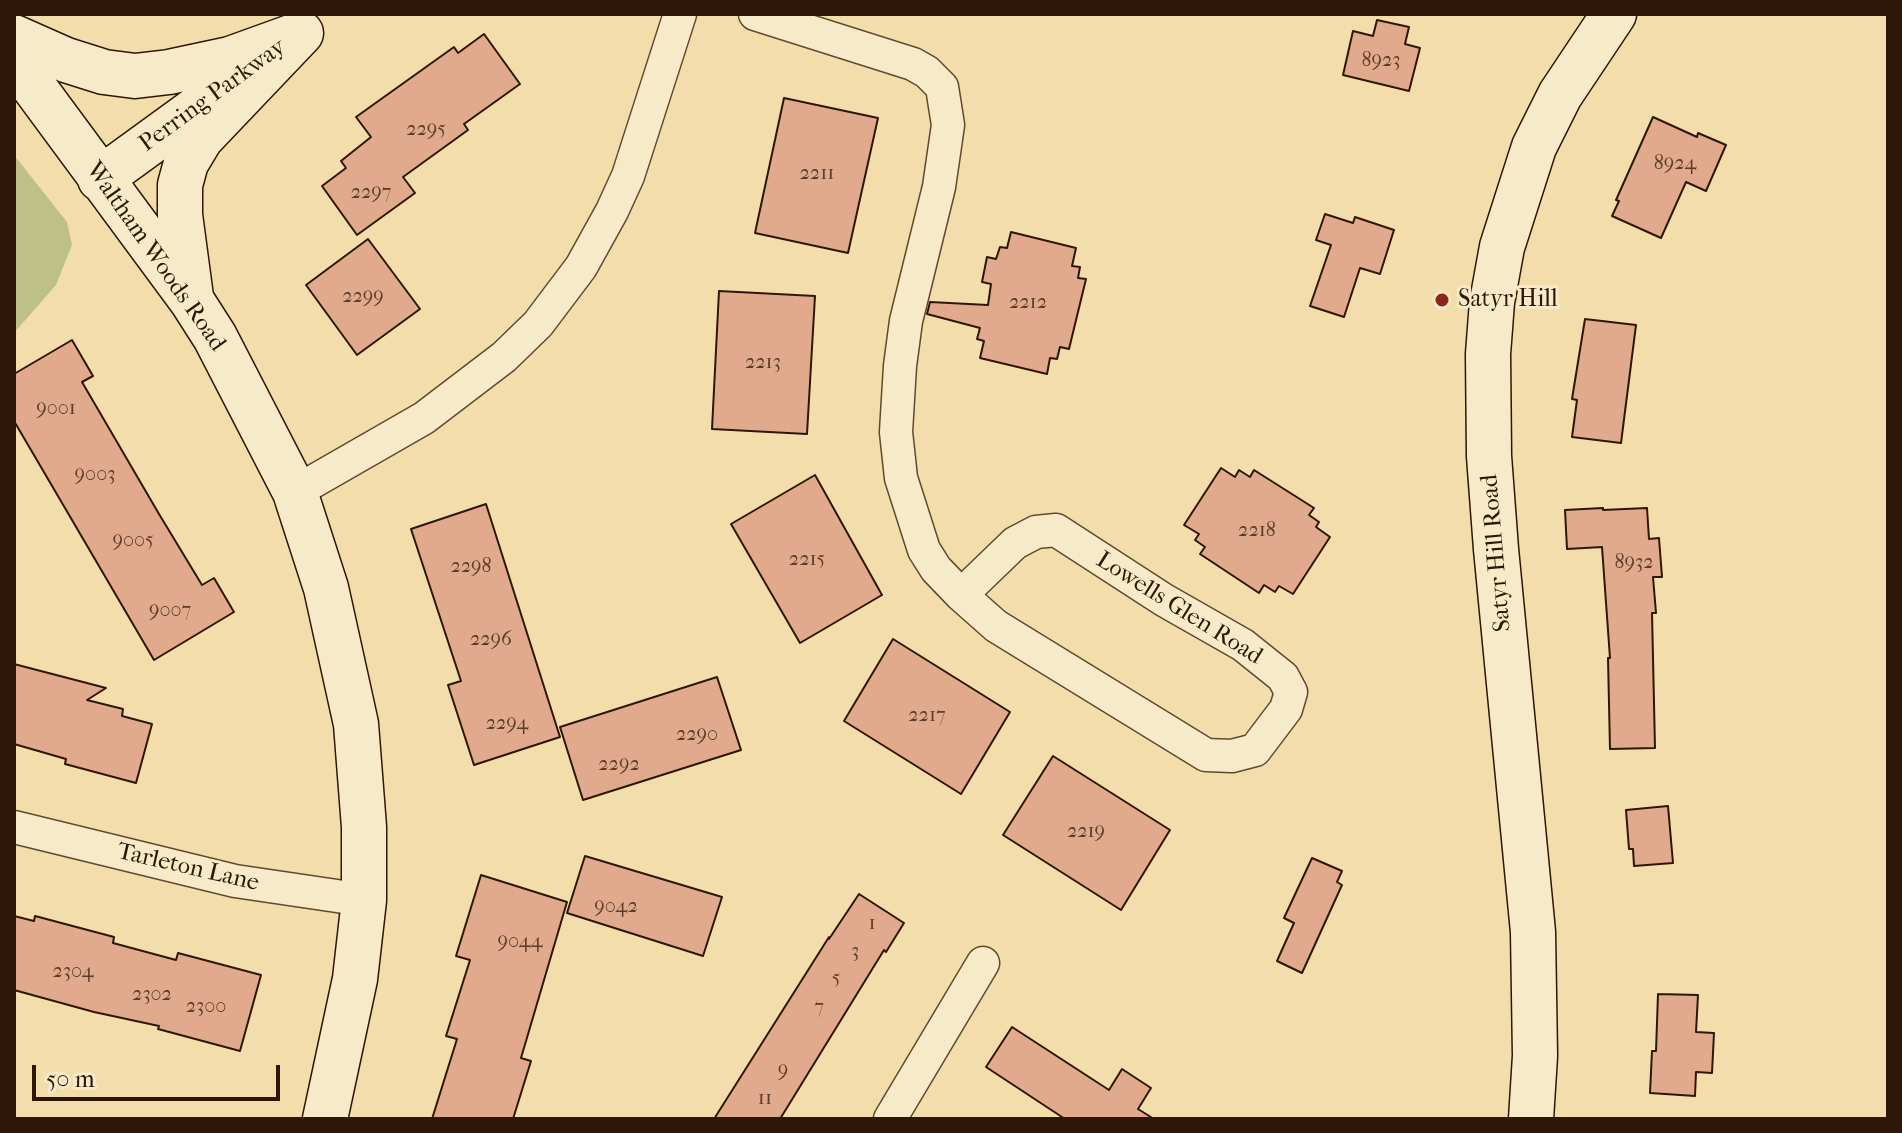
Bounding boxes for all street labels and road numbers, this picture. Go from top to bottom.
street label: Perring Parkway [134,33,292,159]
street label: Waltham Woods Road [79,157,231,357]
street label: Satyr Hill Road [1476,473,1518,633]
street label: Lowells Glen Road [1091,546,1267,672]
street label: Tarleton Lane [114,838,262,898]

